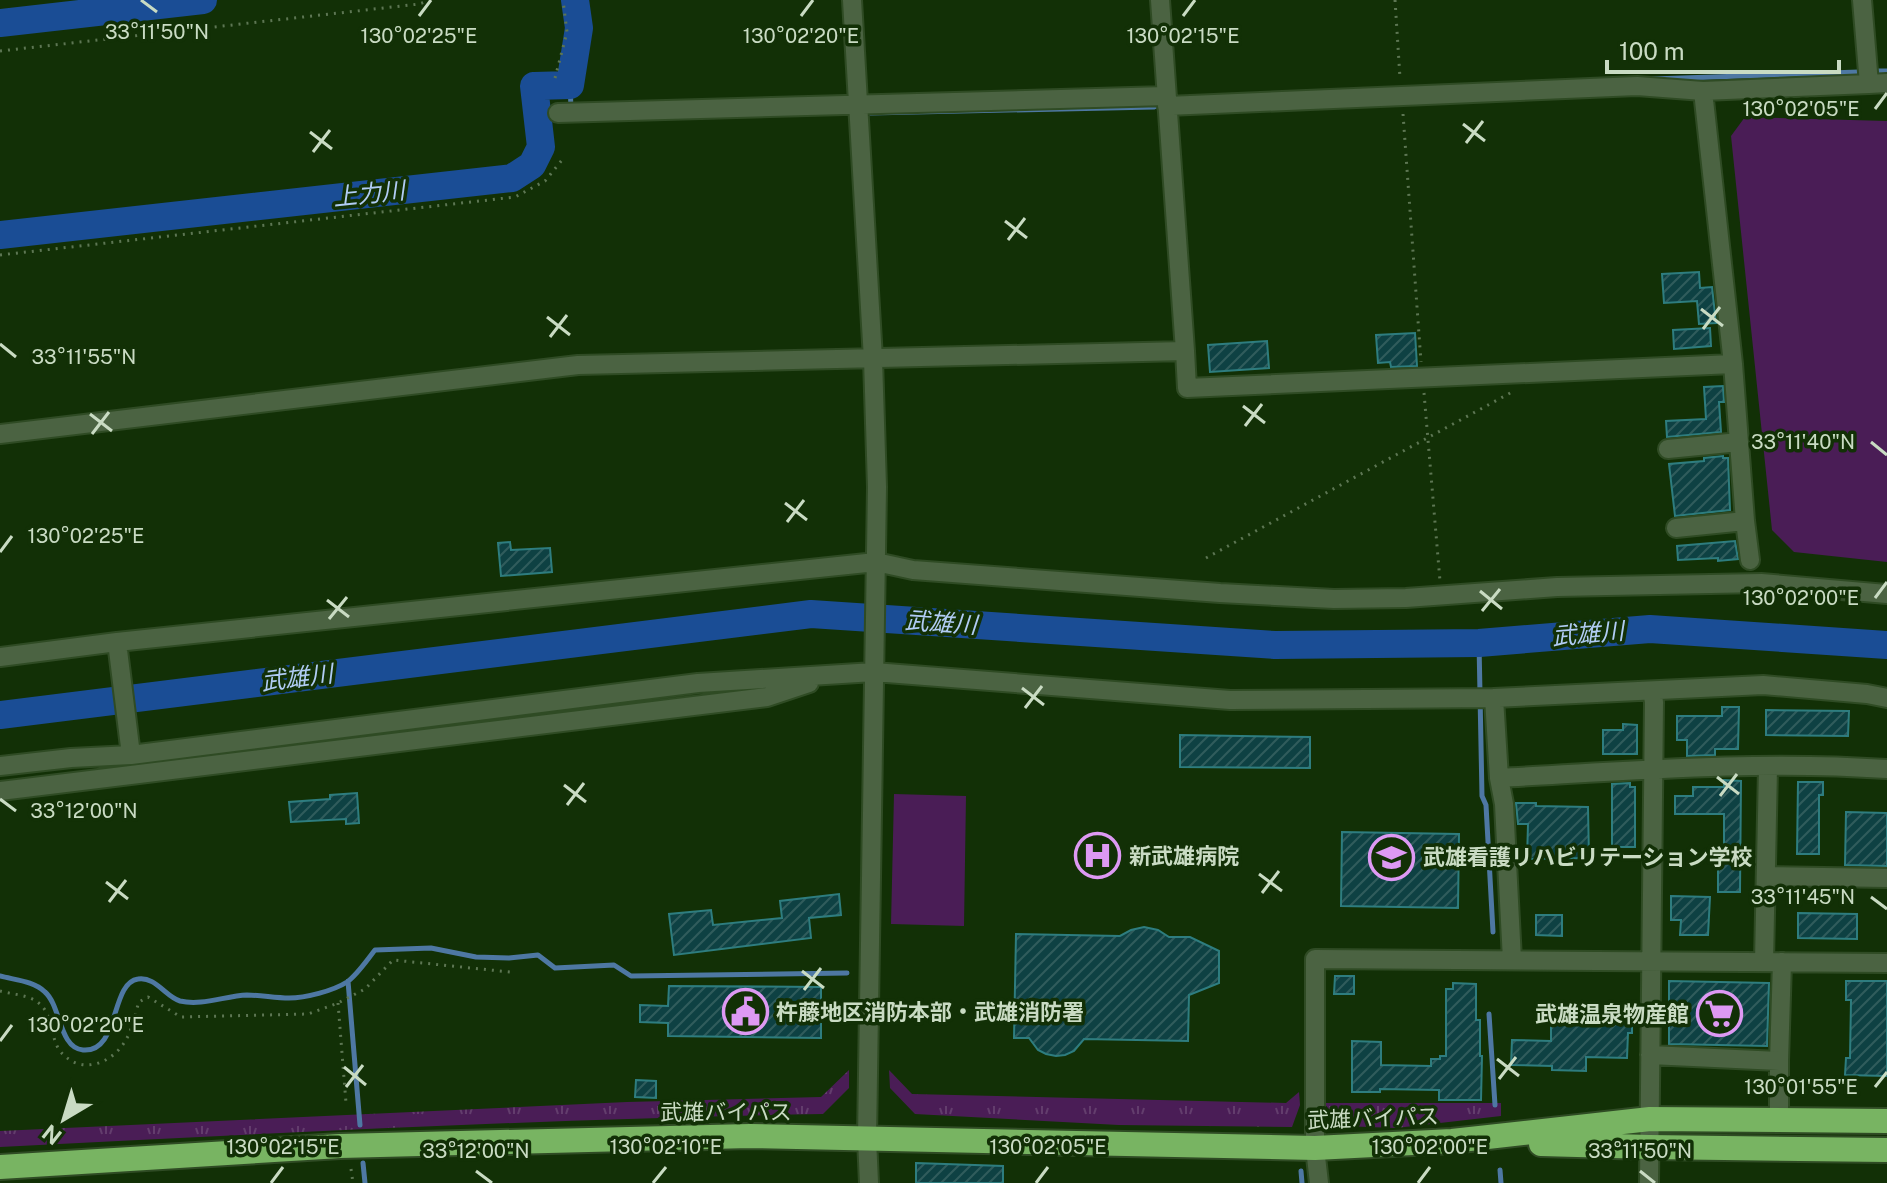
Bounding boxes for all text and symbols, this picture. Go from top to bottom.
text: 33°11'50"N [105,20,209,44]
text: 130°02'25"E [361,24,477,48]
text: 130°02'20"E [743,24,859,48]
text: 130°02'15"E [1126,24,1240,48]
scale bar [1607,24,1839,74]
text: 100 m [1619,37,1685,65]
text: 130°02'05"E [1742,97,1860,121]
water label: 上力川 [332,175,409,211]
text: 33°11'55"N [32,345,136,369]
text: 33°11'40"N [1751,430,1855,454]
text: 130°02'25"E [28,524,144,548]
text: 130°02'00"E [1743,586,1859,610]
water label: 武雄川 [904,606,981,639]
water label: 武雄川 [1551,616,1628,650]
water label: 武雄川 [259,658,337,695]
text: 33°12'00"N [30,799,138,823]
hospital icon: 新武雄病院 [1074,832,1122,880]
school or university icon: 武雄看護リハビリテーション学校 [1368,833,1416,881]
place label: 新武雄病院 [1129,843,1239,869]
place label: 武雄看護リハビリテーション学校 [1423,844,1753,870]
text: 33°11'45"N [1751,885,1855,909]
public building icon: 杵藤地区消防本部・武雄消防署 [721,988,769,1036]
supermarket icon: 武雄温泉物産館 [1696,990,1744,1038]
place label: 杵藤地区消防本部・武雄消防署 [776,999,1084,1025]
place label: 武雄温泉物産館 [1535,1001,1689,1027]
text: 130°02'20"E [28,1013,144,1037]
text: 130°01'55"E [1744,1075,1858,1099]
north arrow [24,1079,104,1159]
street label: 武雄バイパス [660,1099,792,1125]
street label: 武雄バイパス [1307,1103,1439,1133]
text: N [37,1119,66,1150]
text: 130°02'15"E [226,1135,340,1159]
text: 130°02'10"E [610,1135,722,1159]
text: 130°02'05"E [989,1135,1107,1159]
text: 130°02'00"E [1372,1135,1488,1159]
text: 33°12'00"N [422,1139,530,1163]
text: 33°11'50"N [1588,1139,1692,1163]

